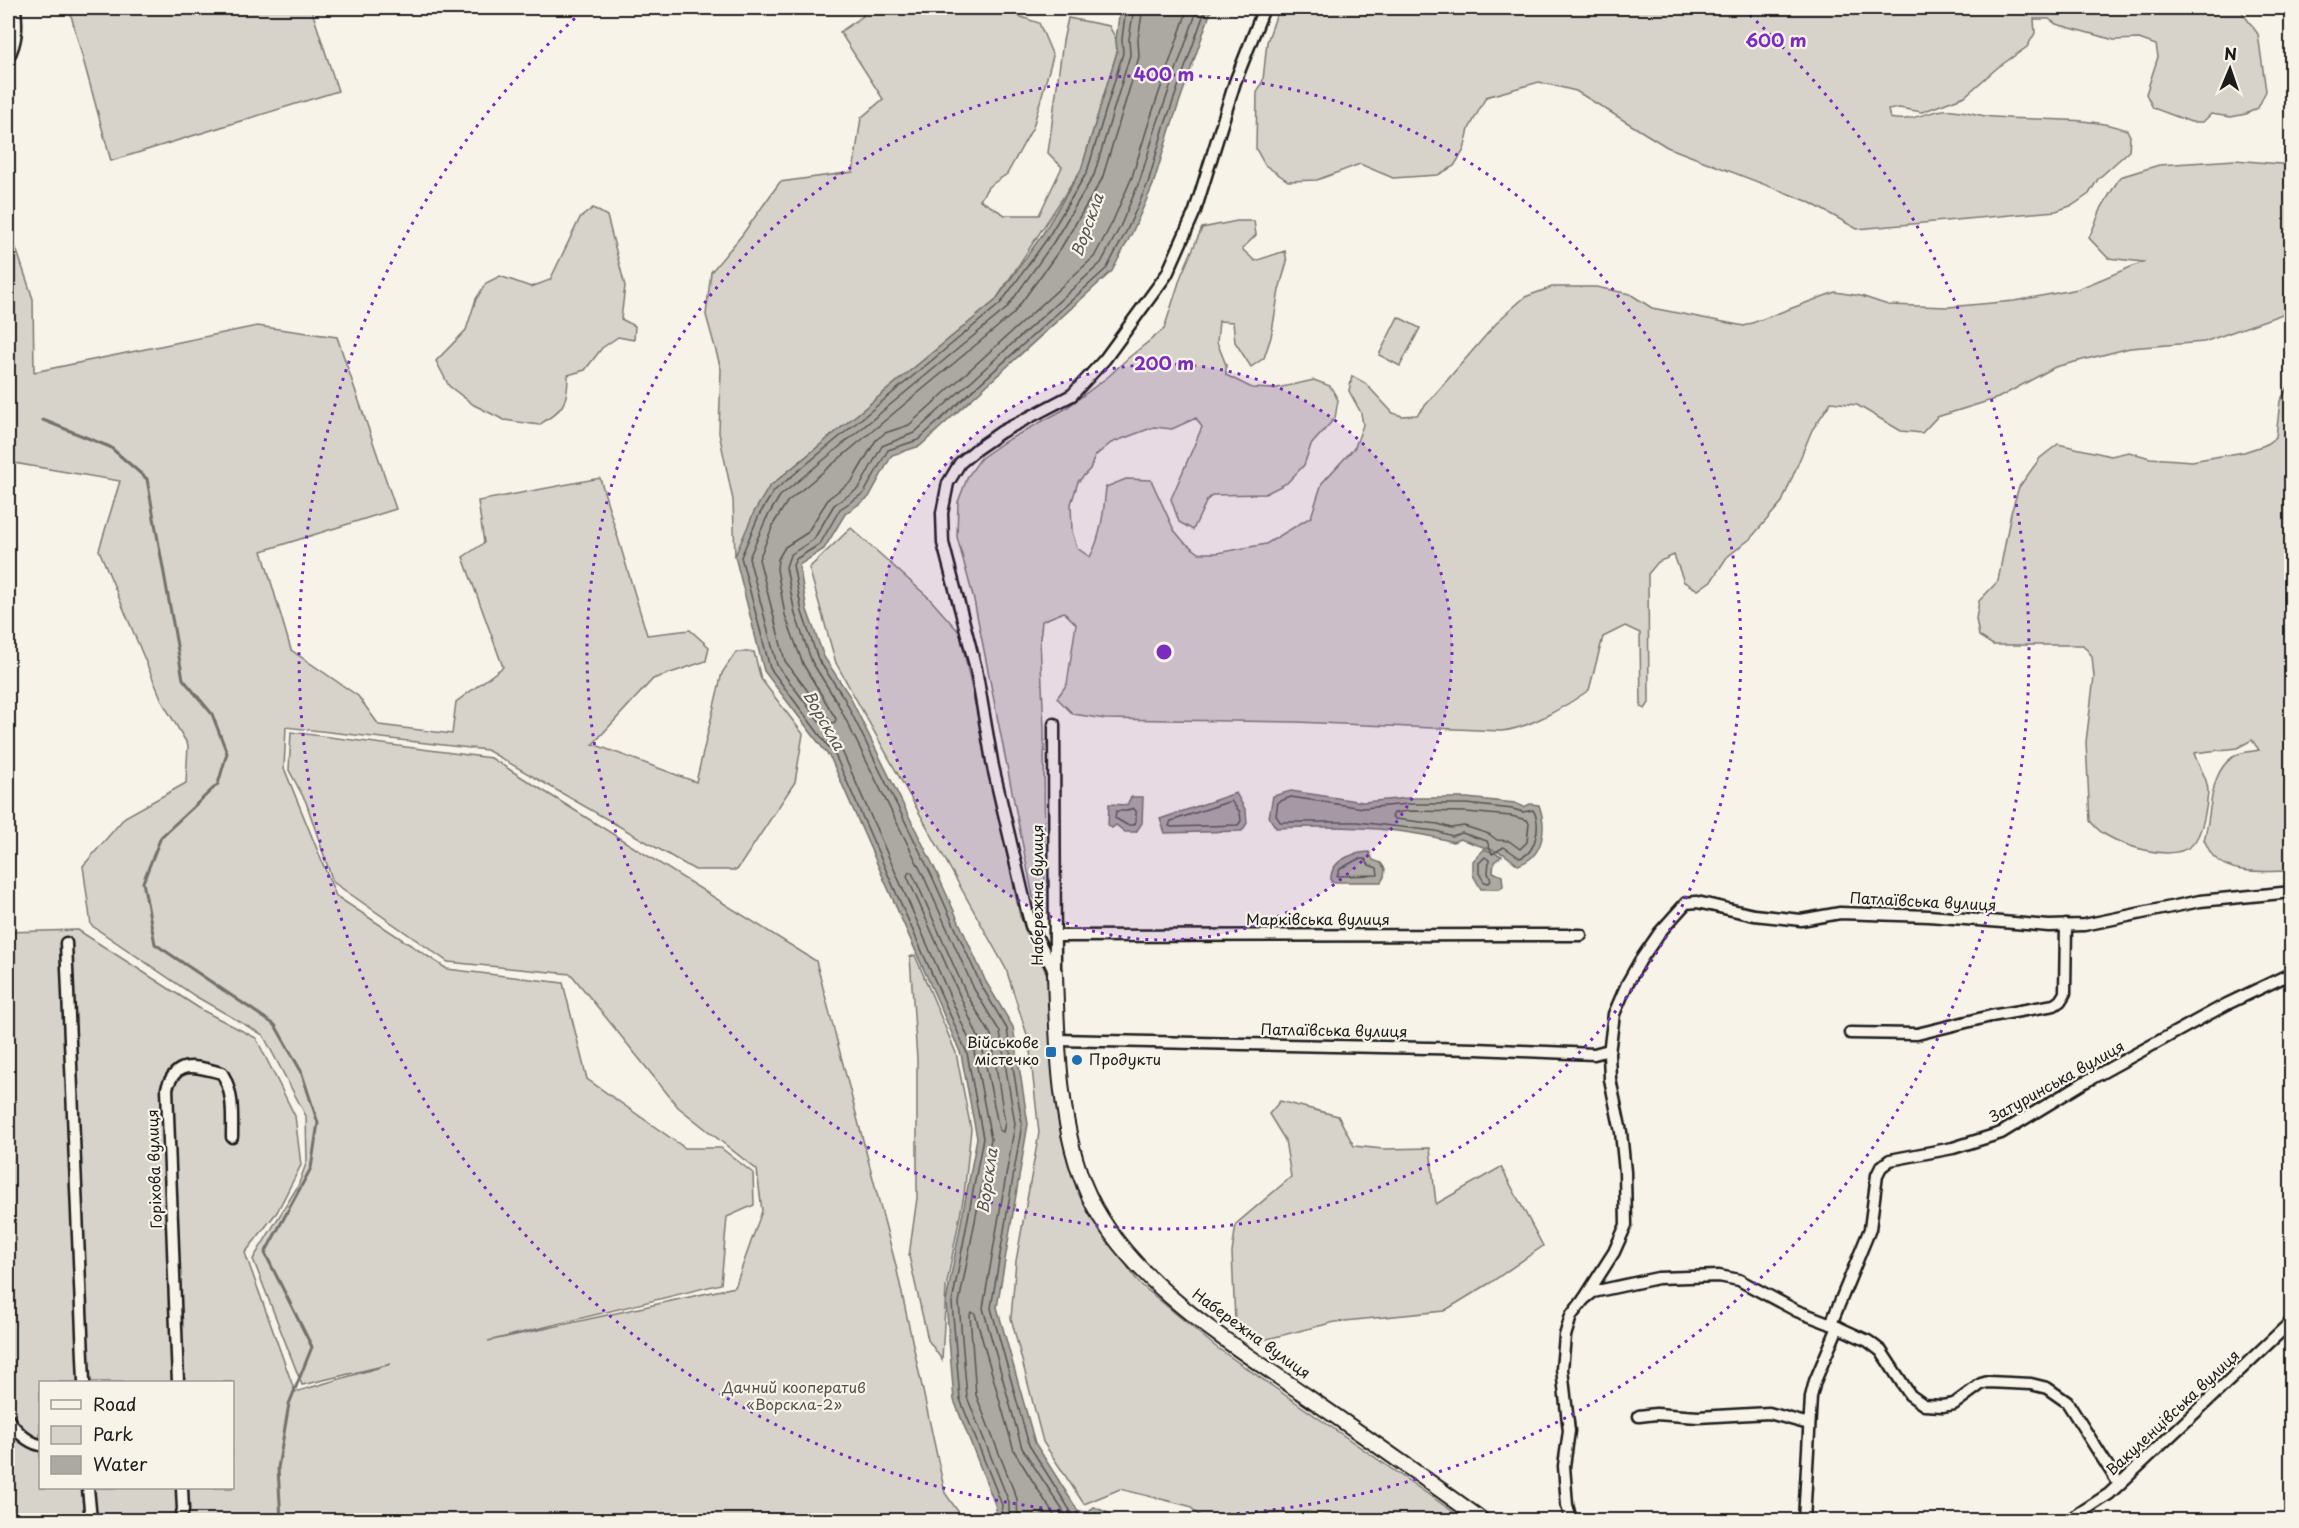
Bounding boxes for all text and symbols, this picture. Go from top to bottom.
text: 600 m [1745,26,1807,53]
north arrow [2200,39,2260,99]
text: N [2224,41,2237,65]
text: 400 m [1134,60,1194,87]
water label: Ворскла [1064,189,1109,260]
text: 200 m [1134,349,1194,376]
centre of rings [1154,642,1174,662]
water label: Ворскла [798,685,852,755]
street label: Набережна вулиця [1025,824,1048,966]
street label: Патлаївська вулиця [1849,885,1997,916]
street label: Марківська вулиця [1246,907,1390,930]
street label: Патлаївська вулиця [1260,1017,1408,1042]
place label: Військове містечко [967,1030,1039,1070]
street label: Затуринська вулиця [1984,1034,2128,1127]
marker: Військове містечко [1044,1045,1058,1059]
place label: Продукти [1089,1047,1161,1070]
marker: Продукти [1070,1053,1084,1067]
street label: Горіхова вулиця [140,1109,167,1229]
water label: Ворскла [970,1146,1003,1215]
street label: Набережна вулиця [1188,1282,1316,1384]
street label: Вакуленцівська вулиця [2100,1344,2244,1480]
park label: Дачний кооператив «Ворскла-2» [721,1375,866,1415]
legend [39,1381,234,1489]
text: Road [93,1390,137,1417]
text: Park [93,1420,133,1447]
text: Water [93,1450,148,1477]

